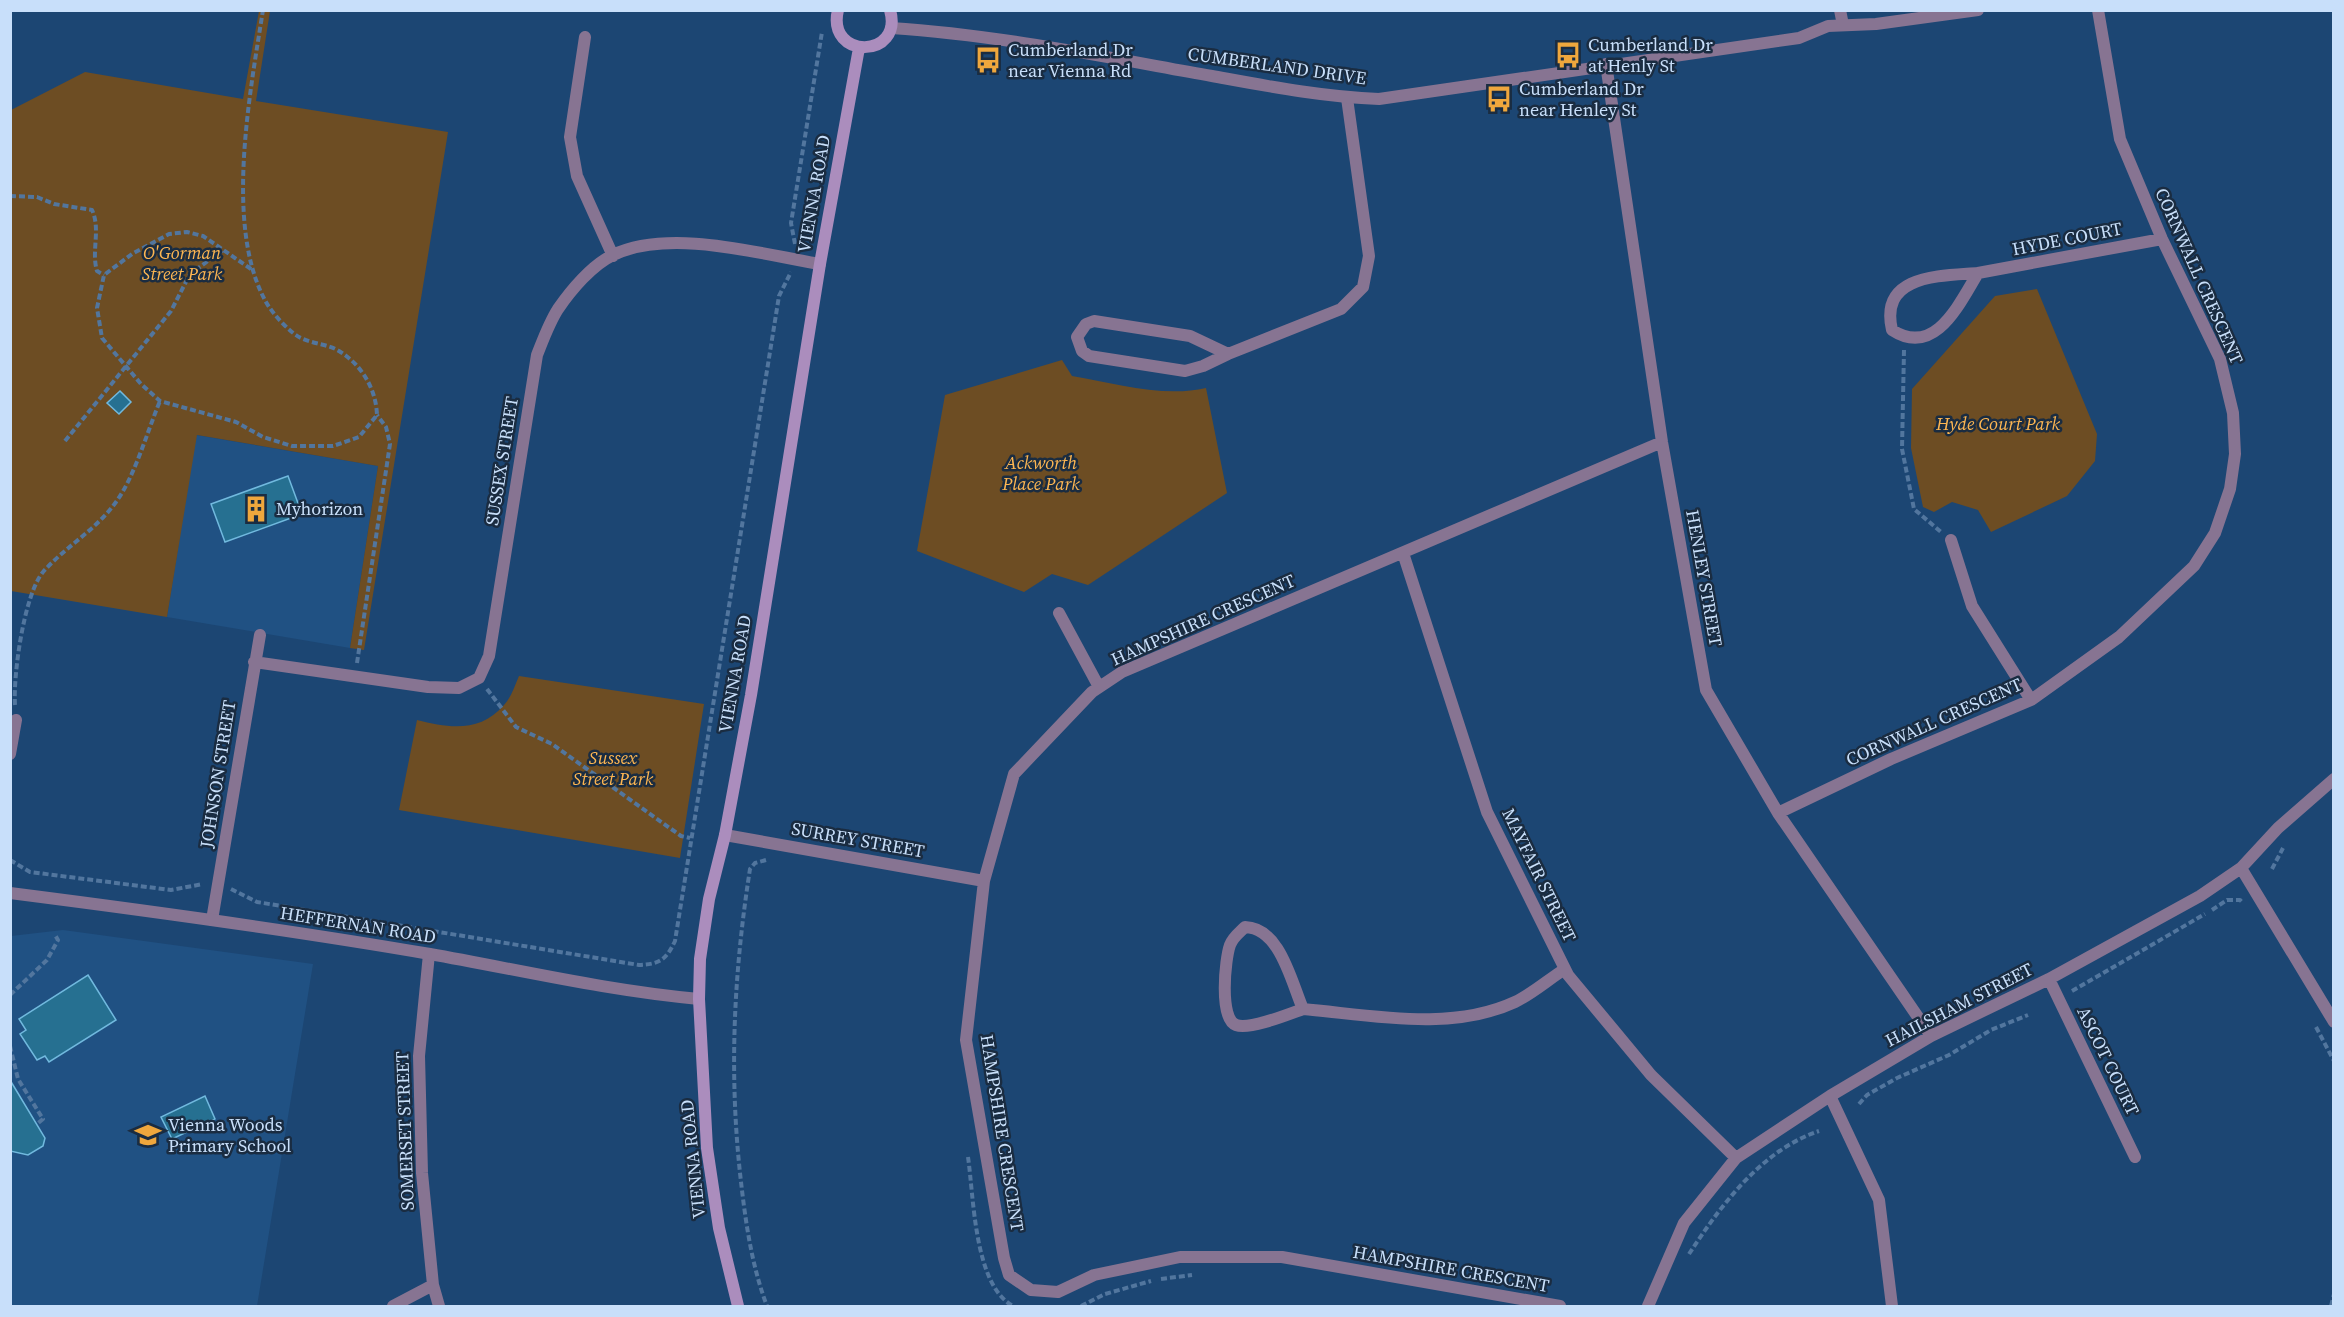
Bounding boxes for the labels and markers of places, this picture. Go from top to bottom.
place label: Cumberland Dr at Henly St [1588,32,1713,78]
place label: Cumberland Dr near Vienna Rd [1008,37,1133,83]
bus stop icon: Cumberland Dr at Henly St [1553,40,1583,70]
bus stop icon: Cumberland Dr near Vienna Rd [973,45,1003,75]
place label: Cumberland Dr near Henley St [1519,76,1644,122]
bus stop icon: Cumberland Dr near Henley St [1484,84,1514,114]
building icon: Myhorizon [241,494,271,524]
place label: Myhorizon [276,496,363,521]
place label: Vienna Woods Primary School [168,1112,291,1158]
school or university icon: Vienna Woods Primary School [133,1120,163,1150]

